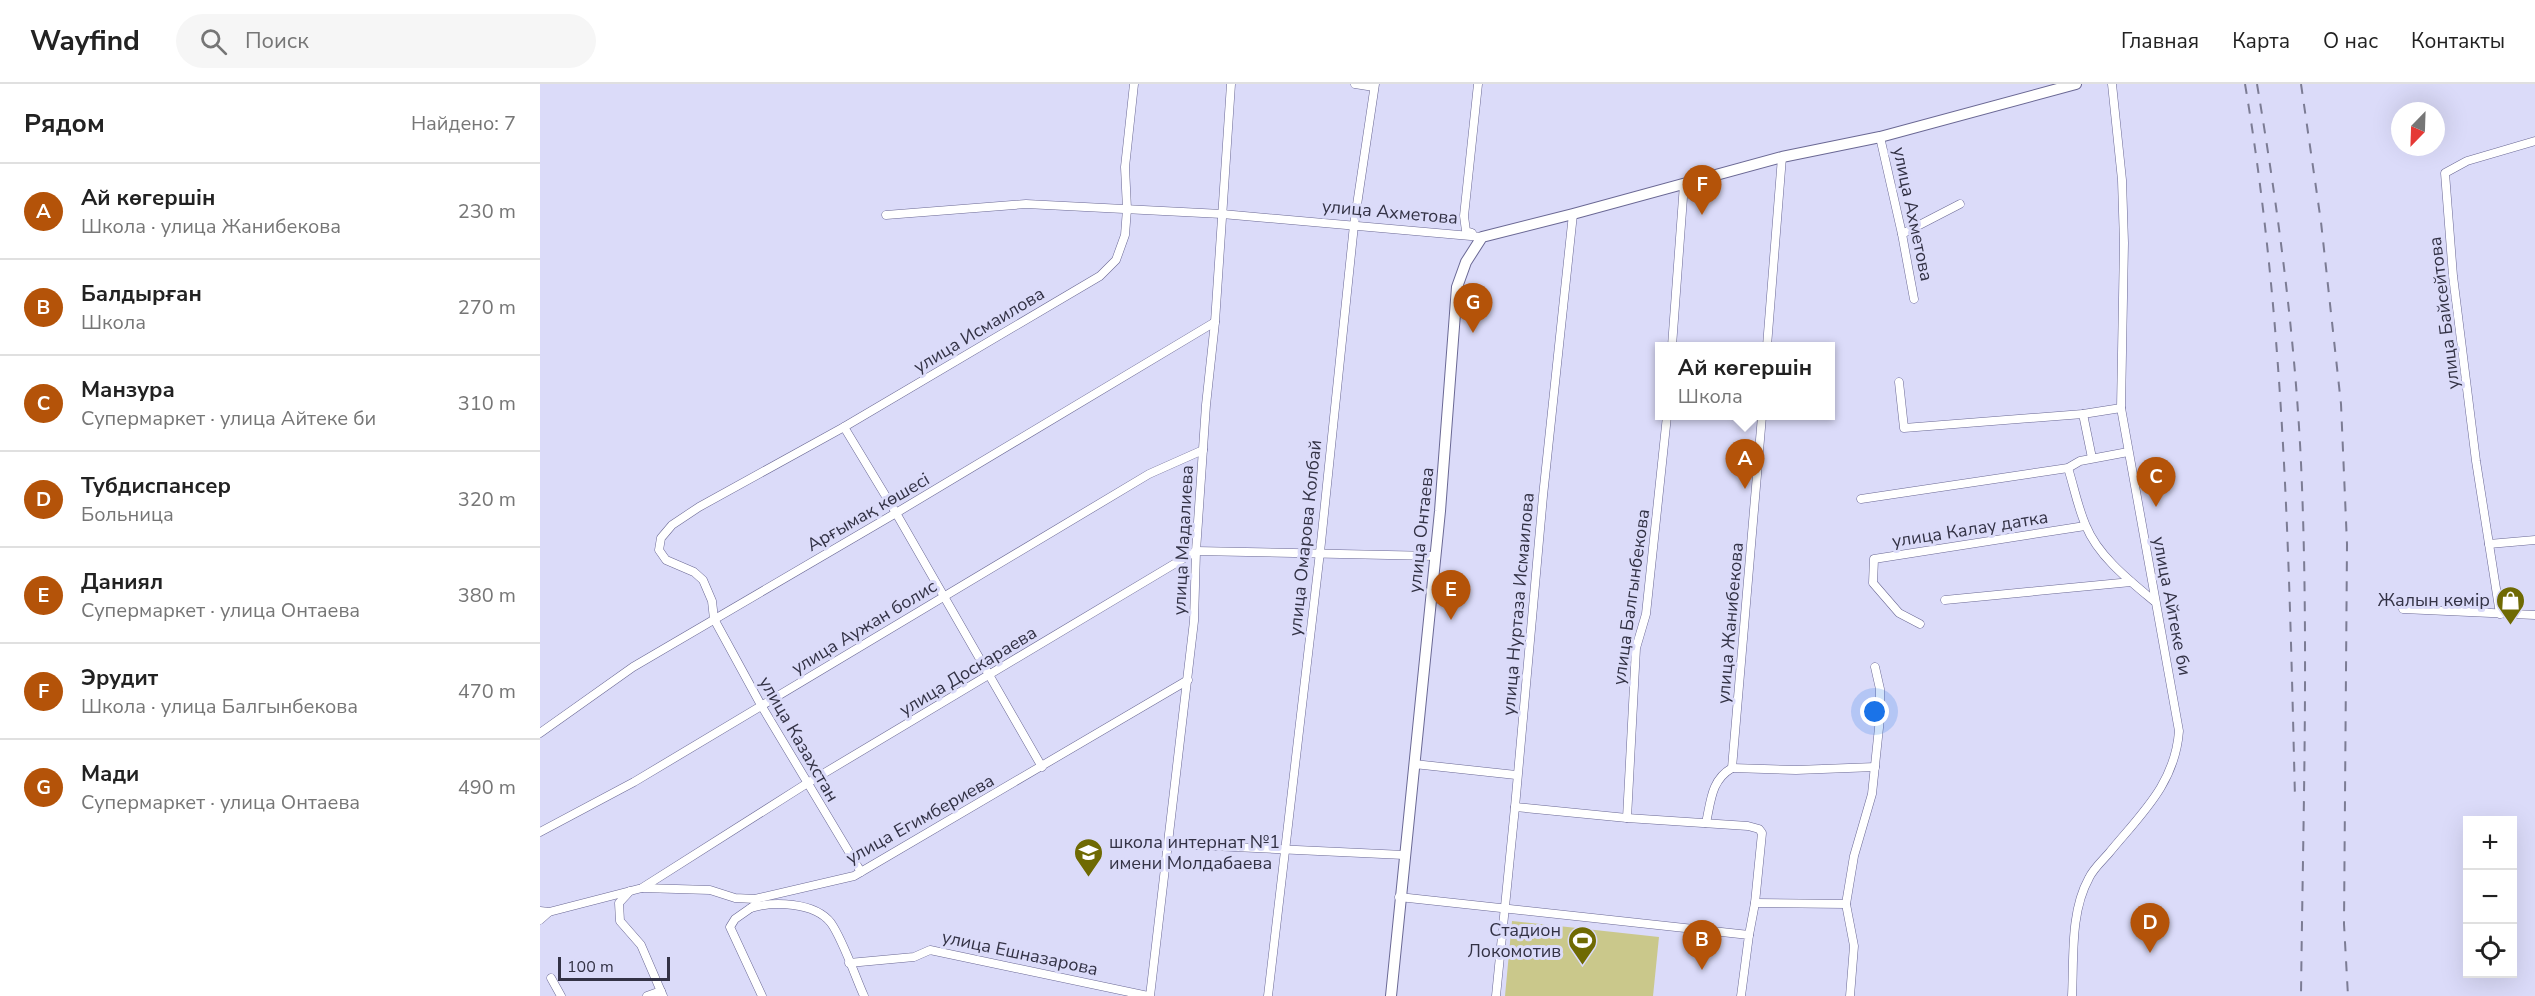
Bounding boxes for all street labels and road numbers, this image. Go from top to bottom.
street label: улица Ахметова [1887,145,1939,283]
street label: улица Ахметова [1321,194,1459,230]
street label: улица Байсейтова [2423,235,2465,391]
street label: улица Исмаилова [909,281,1049,379]
street label: улица Омарова Колбай [1283,439,1327,637]
street label: улица Мадалиева [1167,464,1199,616]
street label: улица Онтаева [1402,466,1440,594]
street label: Арғымақ көшесі [802,467,934,557]
street label: улица Нуртаза Исмаилова [1496,492,1540,716]
street label: улица Калау датка [1890,505,2050,553]
street label: улица Балгынбекова [1607,507,1655,687]
street label: улица Айтеке би [2147,535,2197,677]
street label: улица Жанибекова [1711,541,1749,705]
street label: улица Аужан болис [787,574,942,680]
street label: улица Доскараева [895,620,1041,722]
street label: улица Казахстан [753,672,845,806]
street label: улица Егимбериева [842,768,998,870]
street label: улица Ешназарова [940,925,1100,981]

